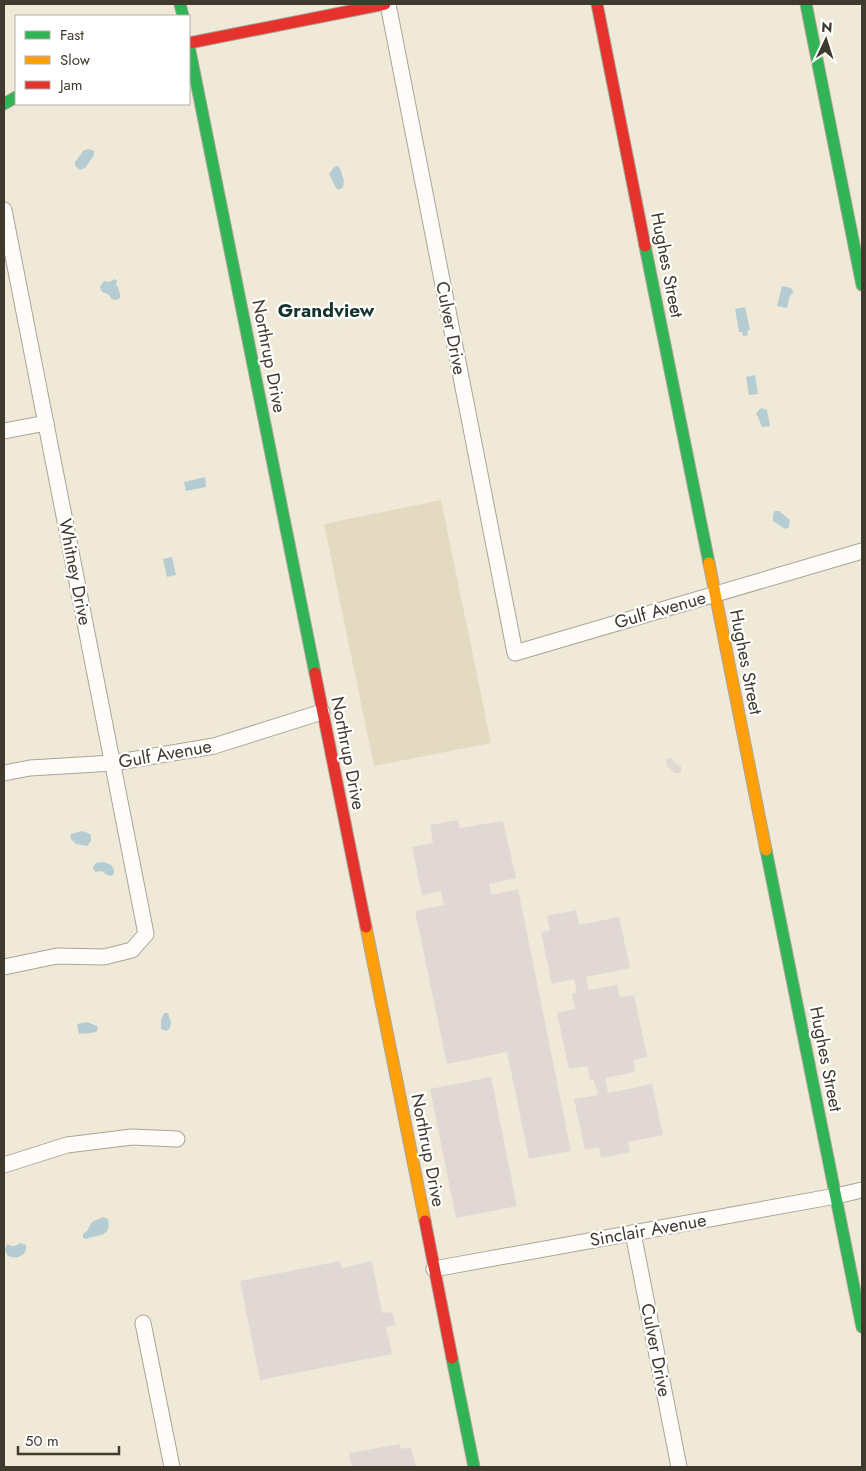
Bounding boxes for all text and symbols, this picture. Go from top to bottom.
legend [15,15,190,105]
north arrow [801,15,851,65]
text: N [821,17,833,37]
text: Fast [60,24,84,46]
text: Slow [60,49,91,71]
text: Jam [58,74,83,96]
street label: Hughes Street [644,210,690,321]
street label: Culver Drive [429,279,473,377]
street label: Northrup Drive [245,297,293,415]
district label: Grandview [278,297,375,324]
street label: Whitney Drive [52,516,98,628]
street label: Gulf Avenue [611,585,709,635]
street label: Hughes Street [723,607,769,718]
street label: Northrup Drive [324,694,372,812]
street label: Gulf Avenue [116,733,214,775]
street label: Hughes Street [803,1004,849,1115]
street label: Northrup Drive [404,1091,452,1209]
street label: Sinclair Avenue [588,1207,708,1253]
street label: Culver Drive [634,1301,678,1399]
scale bar [18,1424,119,1456]
text: 50 m [25,1430,59,1452]

